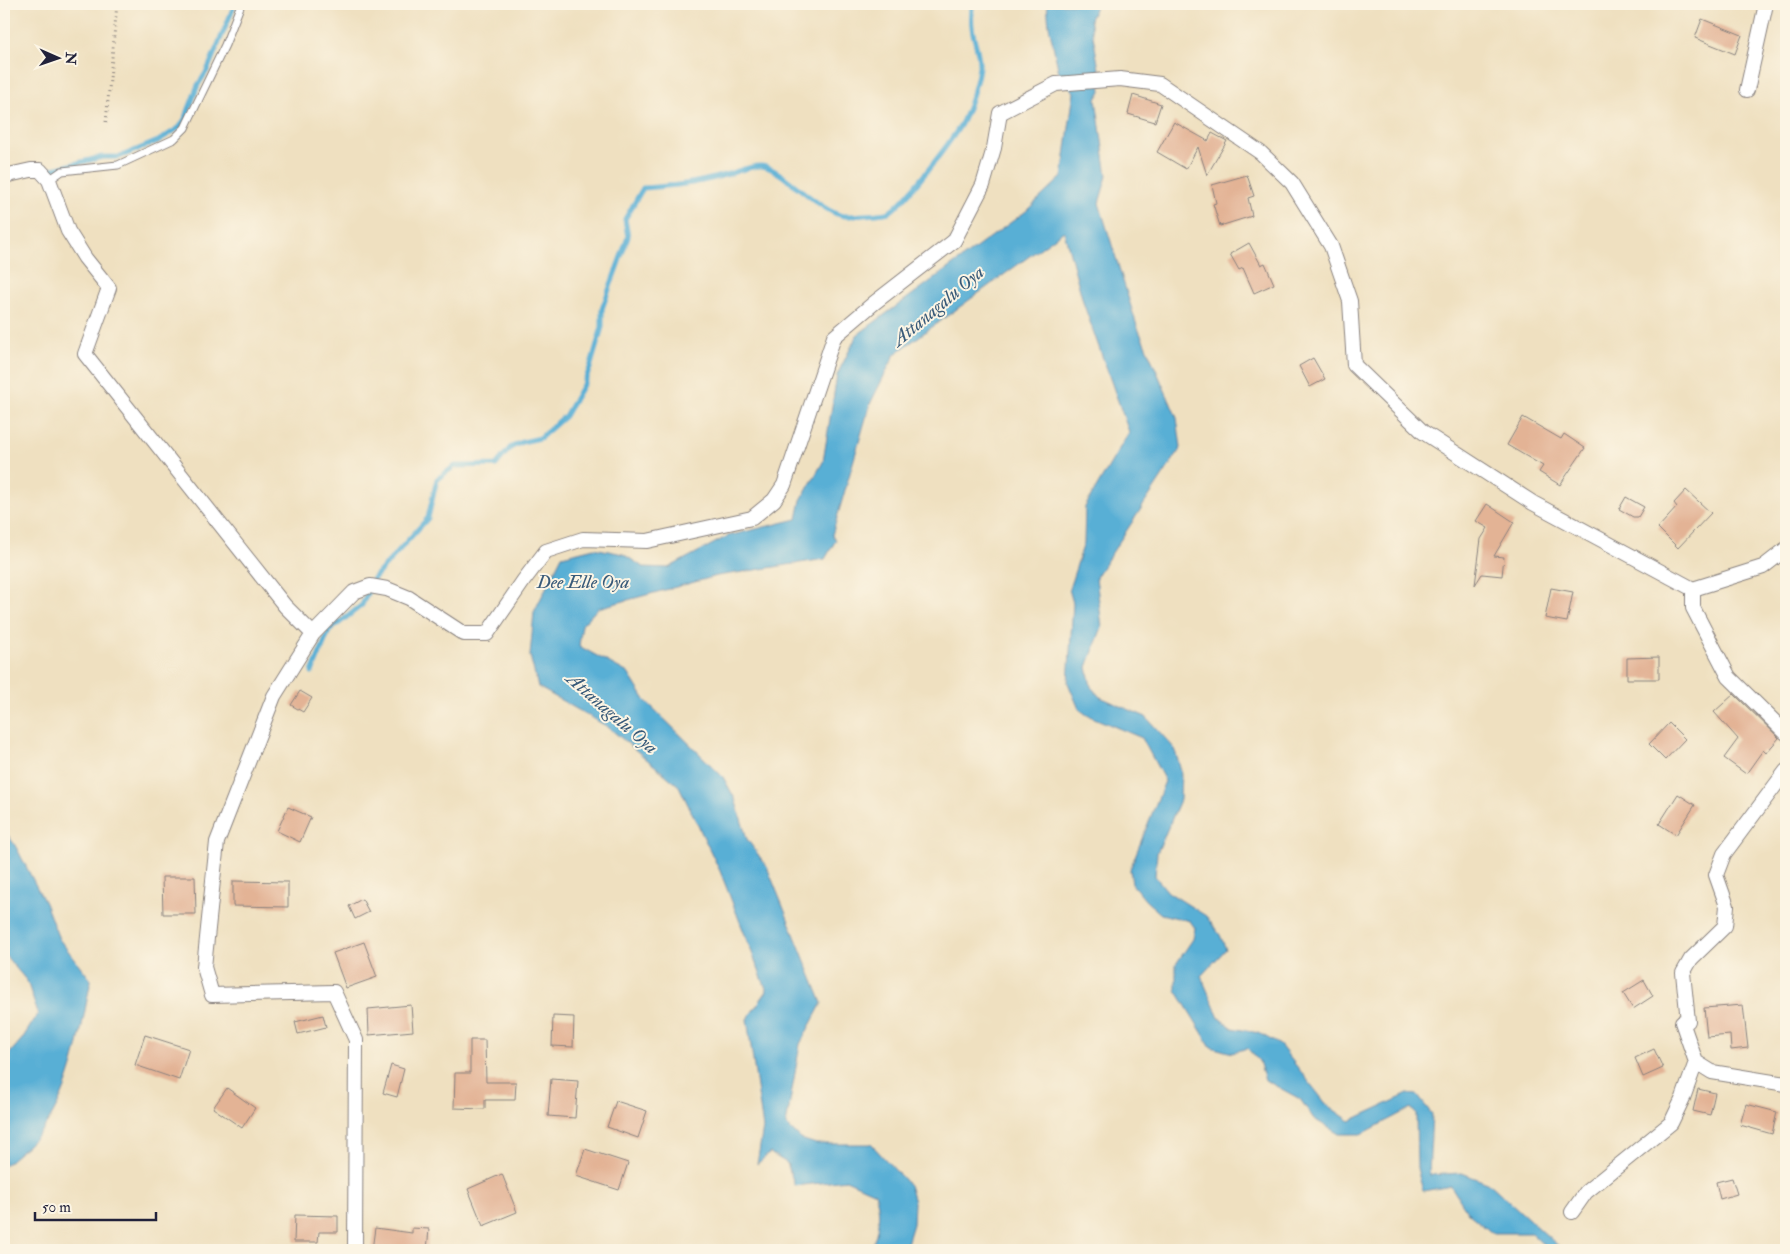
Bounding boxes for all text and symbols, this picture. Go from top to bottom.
north arrow [32,32,82,82]
text: N [62,51,79,65]
water label: Attanagalu Oya [885,260,989,353]
water label: Dee Elle Oya [536,570,629,594]
water label: Attanagalu Oya [560,665,663,759]
scale bar [35,1189,156,1221]
text: 50 m [42,1198,71,1217]

